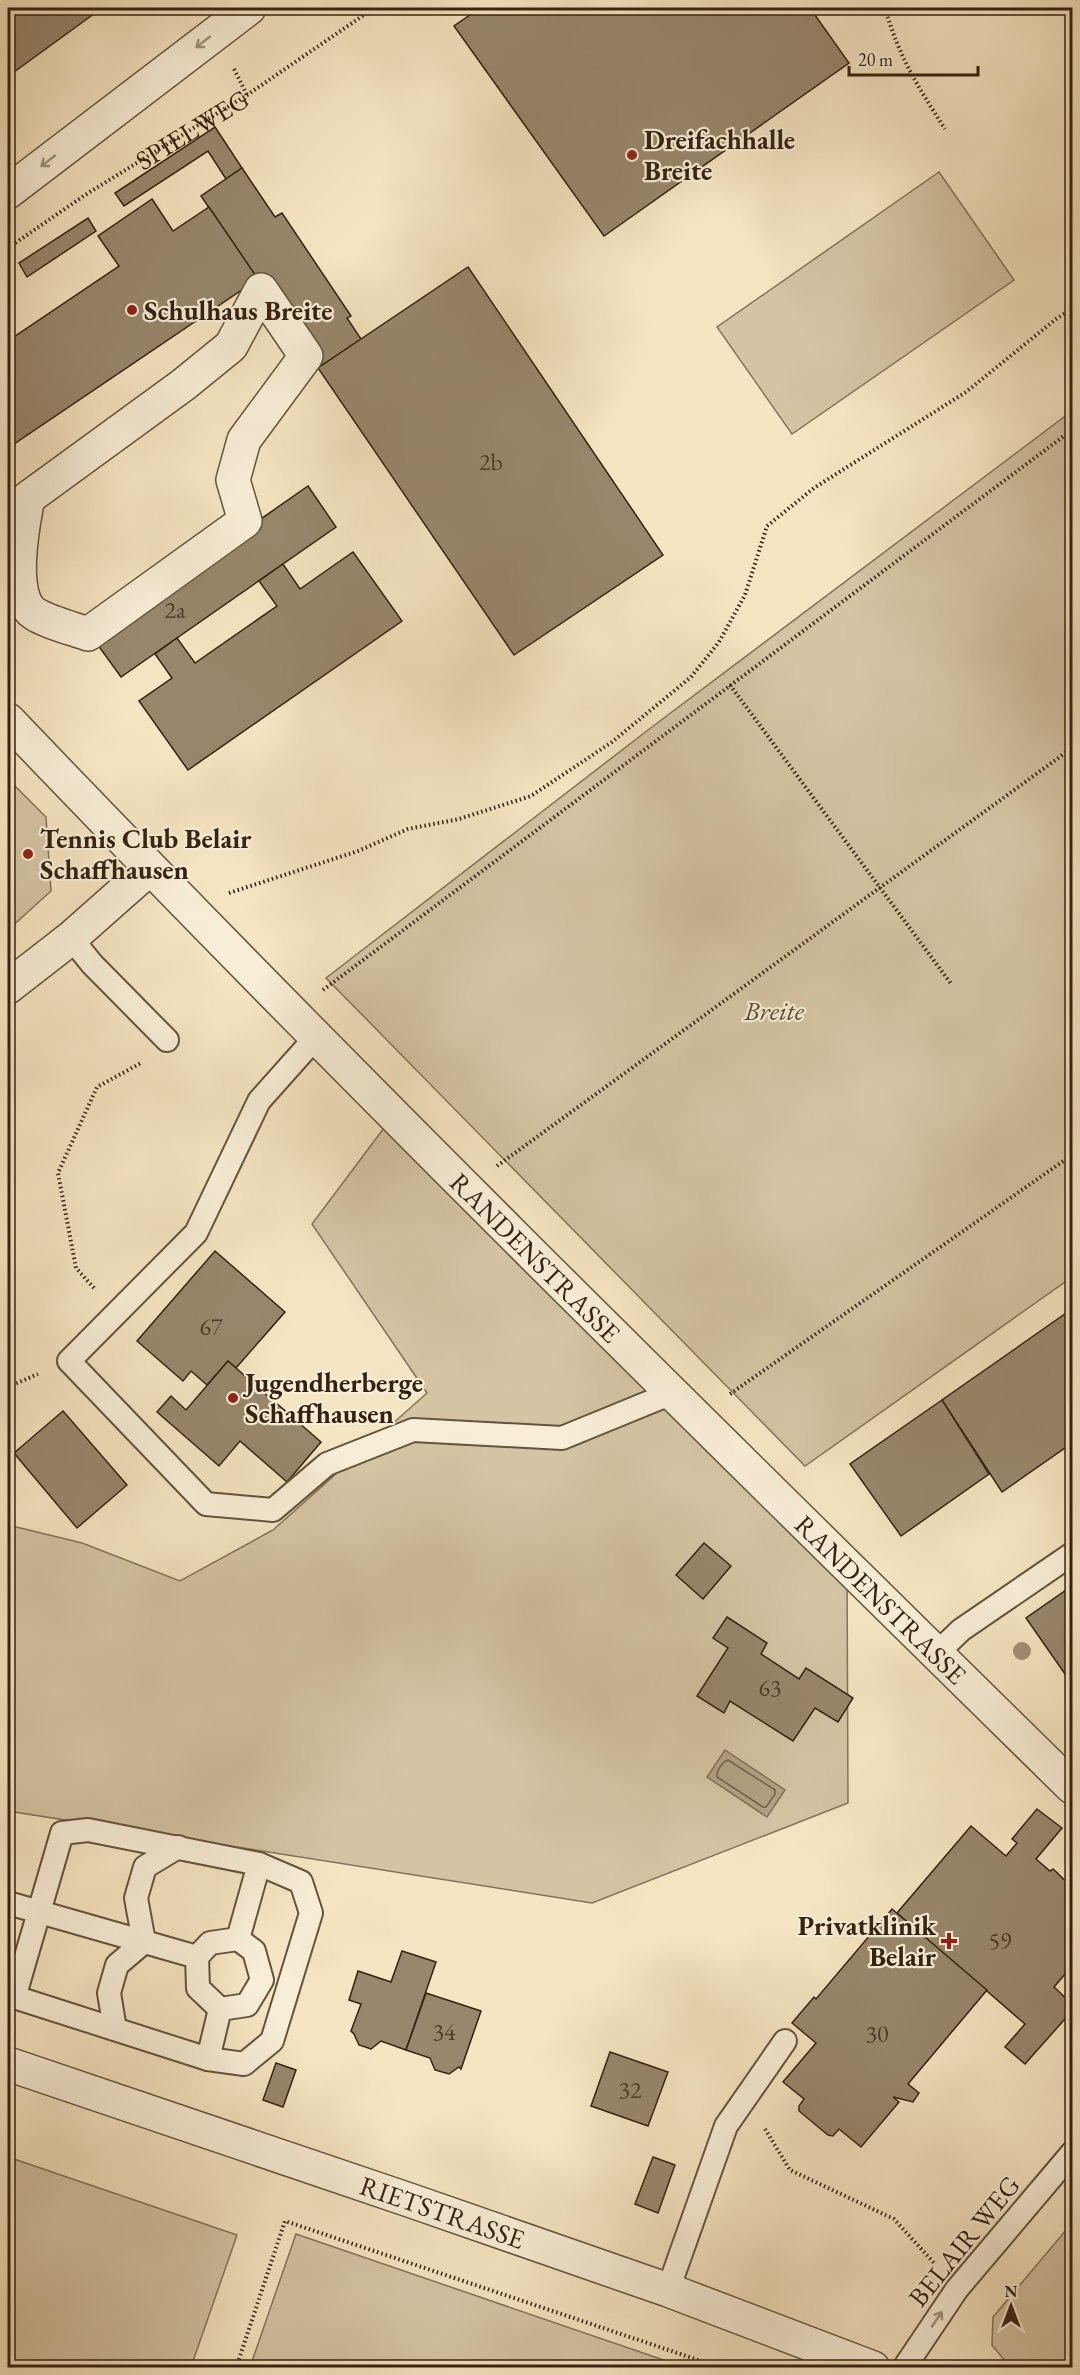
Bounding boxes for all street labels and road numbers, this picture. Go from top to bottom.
street label: SPIELWEG [128,81,255,177]
street label: RANDENSTRASSE [443,1165,628,1350]
street label: RANDENSTRASSE [788,1507,974,1691]
street label: RIETSTRASSE [356,2167,530,2256]
street label: BELAIR WEG [900,2168,1028,2314]

